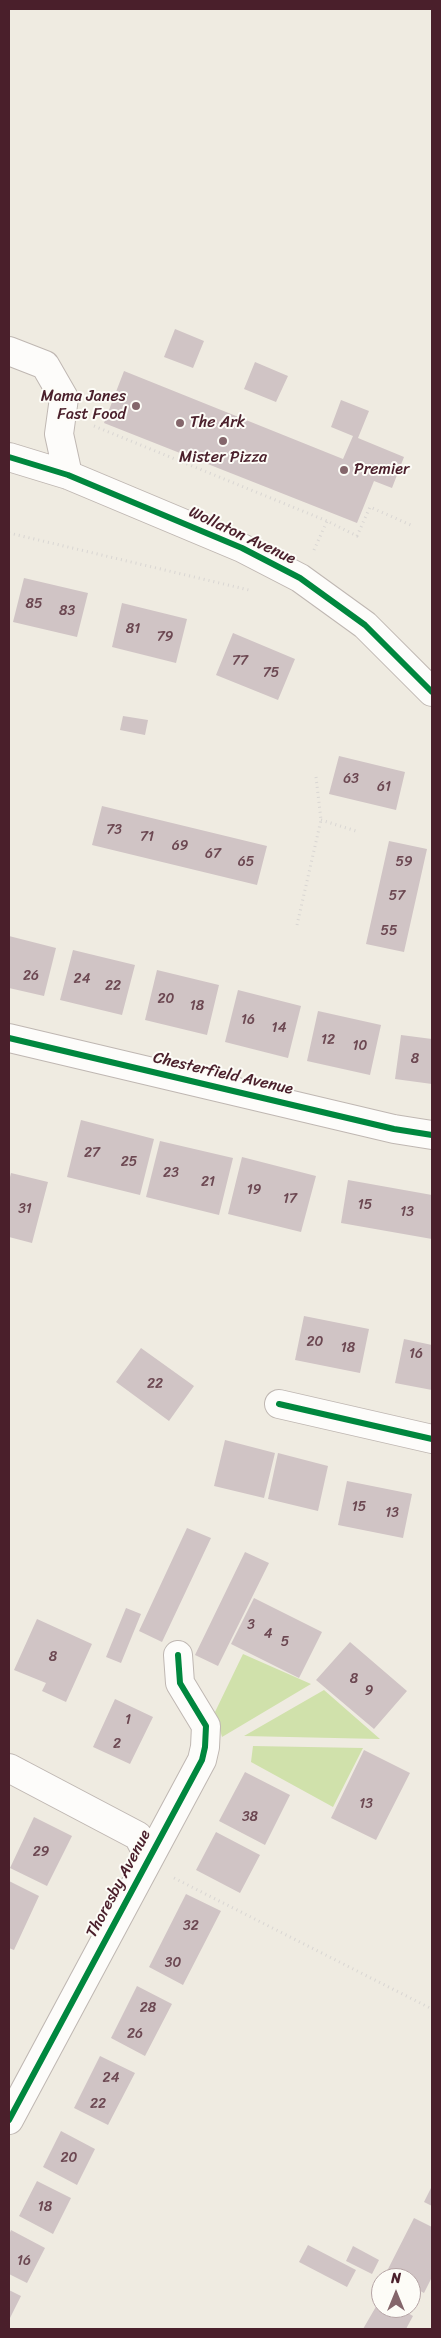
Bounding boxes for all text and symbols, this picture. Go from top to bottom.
place label: Mama Janes Fast Food [41,387,126,425]
marker: Mama Janes Fast Food [130,400,142,412]
place label: The Ark [190,413,245,433]
marker: The Ark [174,417,186,429]
marker: Mister Pizza [217,435,229,447]
place label: Mister Pizza [179,448,267,468]
place label: Premier [354,460,409,480]
marker: Premier [338,464,350,476]
street label: Wollaton Avenue [185,503,299,569]
house number: 85 [26,596,42,612]
house number: 83 [59,603,75,619]
house number: 81 [126,621,140,637]
house number: 79 [157,629,173,645]
house number: 77 [232,653,248,669]
house number: 75 [263,665,279,681]
house number: 63 [343,771,359,787]
house number: 61 [377,779,391,795]
house number: 73 [106,822,122,838]
house number: 71 [140,829,154,845]
house number: 69 [172,838,188,854]
house number: 67 [205,846,221,862]
house number: 65 [238,854,254,870]
house number: 59 [395,854,413,870]
house number: 57 [389,888,405,904]
house number: 55 [380,923,398,939]
house number: 26 [23,968,39,984]
house number: 24 [74,971,90,987]
house number: 22 [105,978,121,994]
house number: 20 [158,991,174,1007]
house number: 18 [190,998,204,1014]
house number: 16 [241,1012,255,1028]
house number: 14 [272,1020,286,1036]
house number: 12 [321,1032,335,1048]
house number: 10 [353,1038,367,1054]
street label: Chesterfield Avenue [151,1049,295,1099]
house number: 8 [411,1051,419,1067]
house number: 27 [84,1145,100,1161]
house number: 25 [121,1154,137,1170]
house number: 23 [163,1165,179,1181]
house number: 21 [201,1174,215,1190]
house number: 19 [247,1182,261,1198]
house number: 17 [283,1191,297,1207]
house number: 15 [358,1197,372,1213]
house number: 31 [18,1201,32,1217]
house number: 13 [400,1204,414,1220]
house number: 20 [307,1334,323,1350]
house number: 18 [341,1340,355,1356]
house number: 16 [409,1346,423,1362]
house number: 22 [147,1376,163,1392]
house number: 15 [352,1499,366,1515]
house number: 13 [385,1505,399,1521]
house number: 3 [247,1617,255,1633]
house number: 4 [264,1626,272,1642]
house number: 5 [281,1634,289,1650]
house number: 8 [49,1649,57,1665]
house number: 8 [350,1671,358,1687]
house number: 9 [365,1683,373,1699]
house number: 1 [125,1712,131,1728]
house number: 2 [113,1736,121,1752]
house number: 13 [359,1796,373,1812]
house number: 38 [242,1809,258,1825]
street label: Thoresby Avenue [83,1827,155,1941]
house number: 29 [33,1844,49,1860]
house number: 32 [183,1918,199,1934]
house number: 30 [165,1955,181,1971]
house number: 28 [140,2000,156,2016]
house number: 26 [127,2026,143,2042]
house number: 24 [103,2070,119,2086]
house number: 22 [90,2096,106,2112]
house number: 20 [61,2150,77,2166]
house number: 18 [38,2199,52,2215]
house number: 16 [17,2253,31,2269]
text: N [391,2266,401,2291]
north arrow [371,2268,421,2318]

